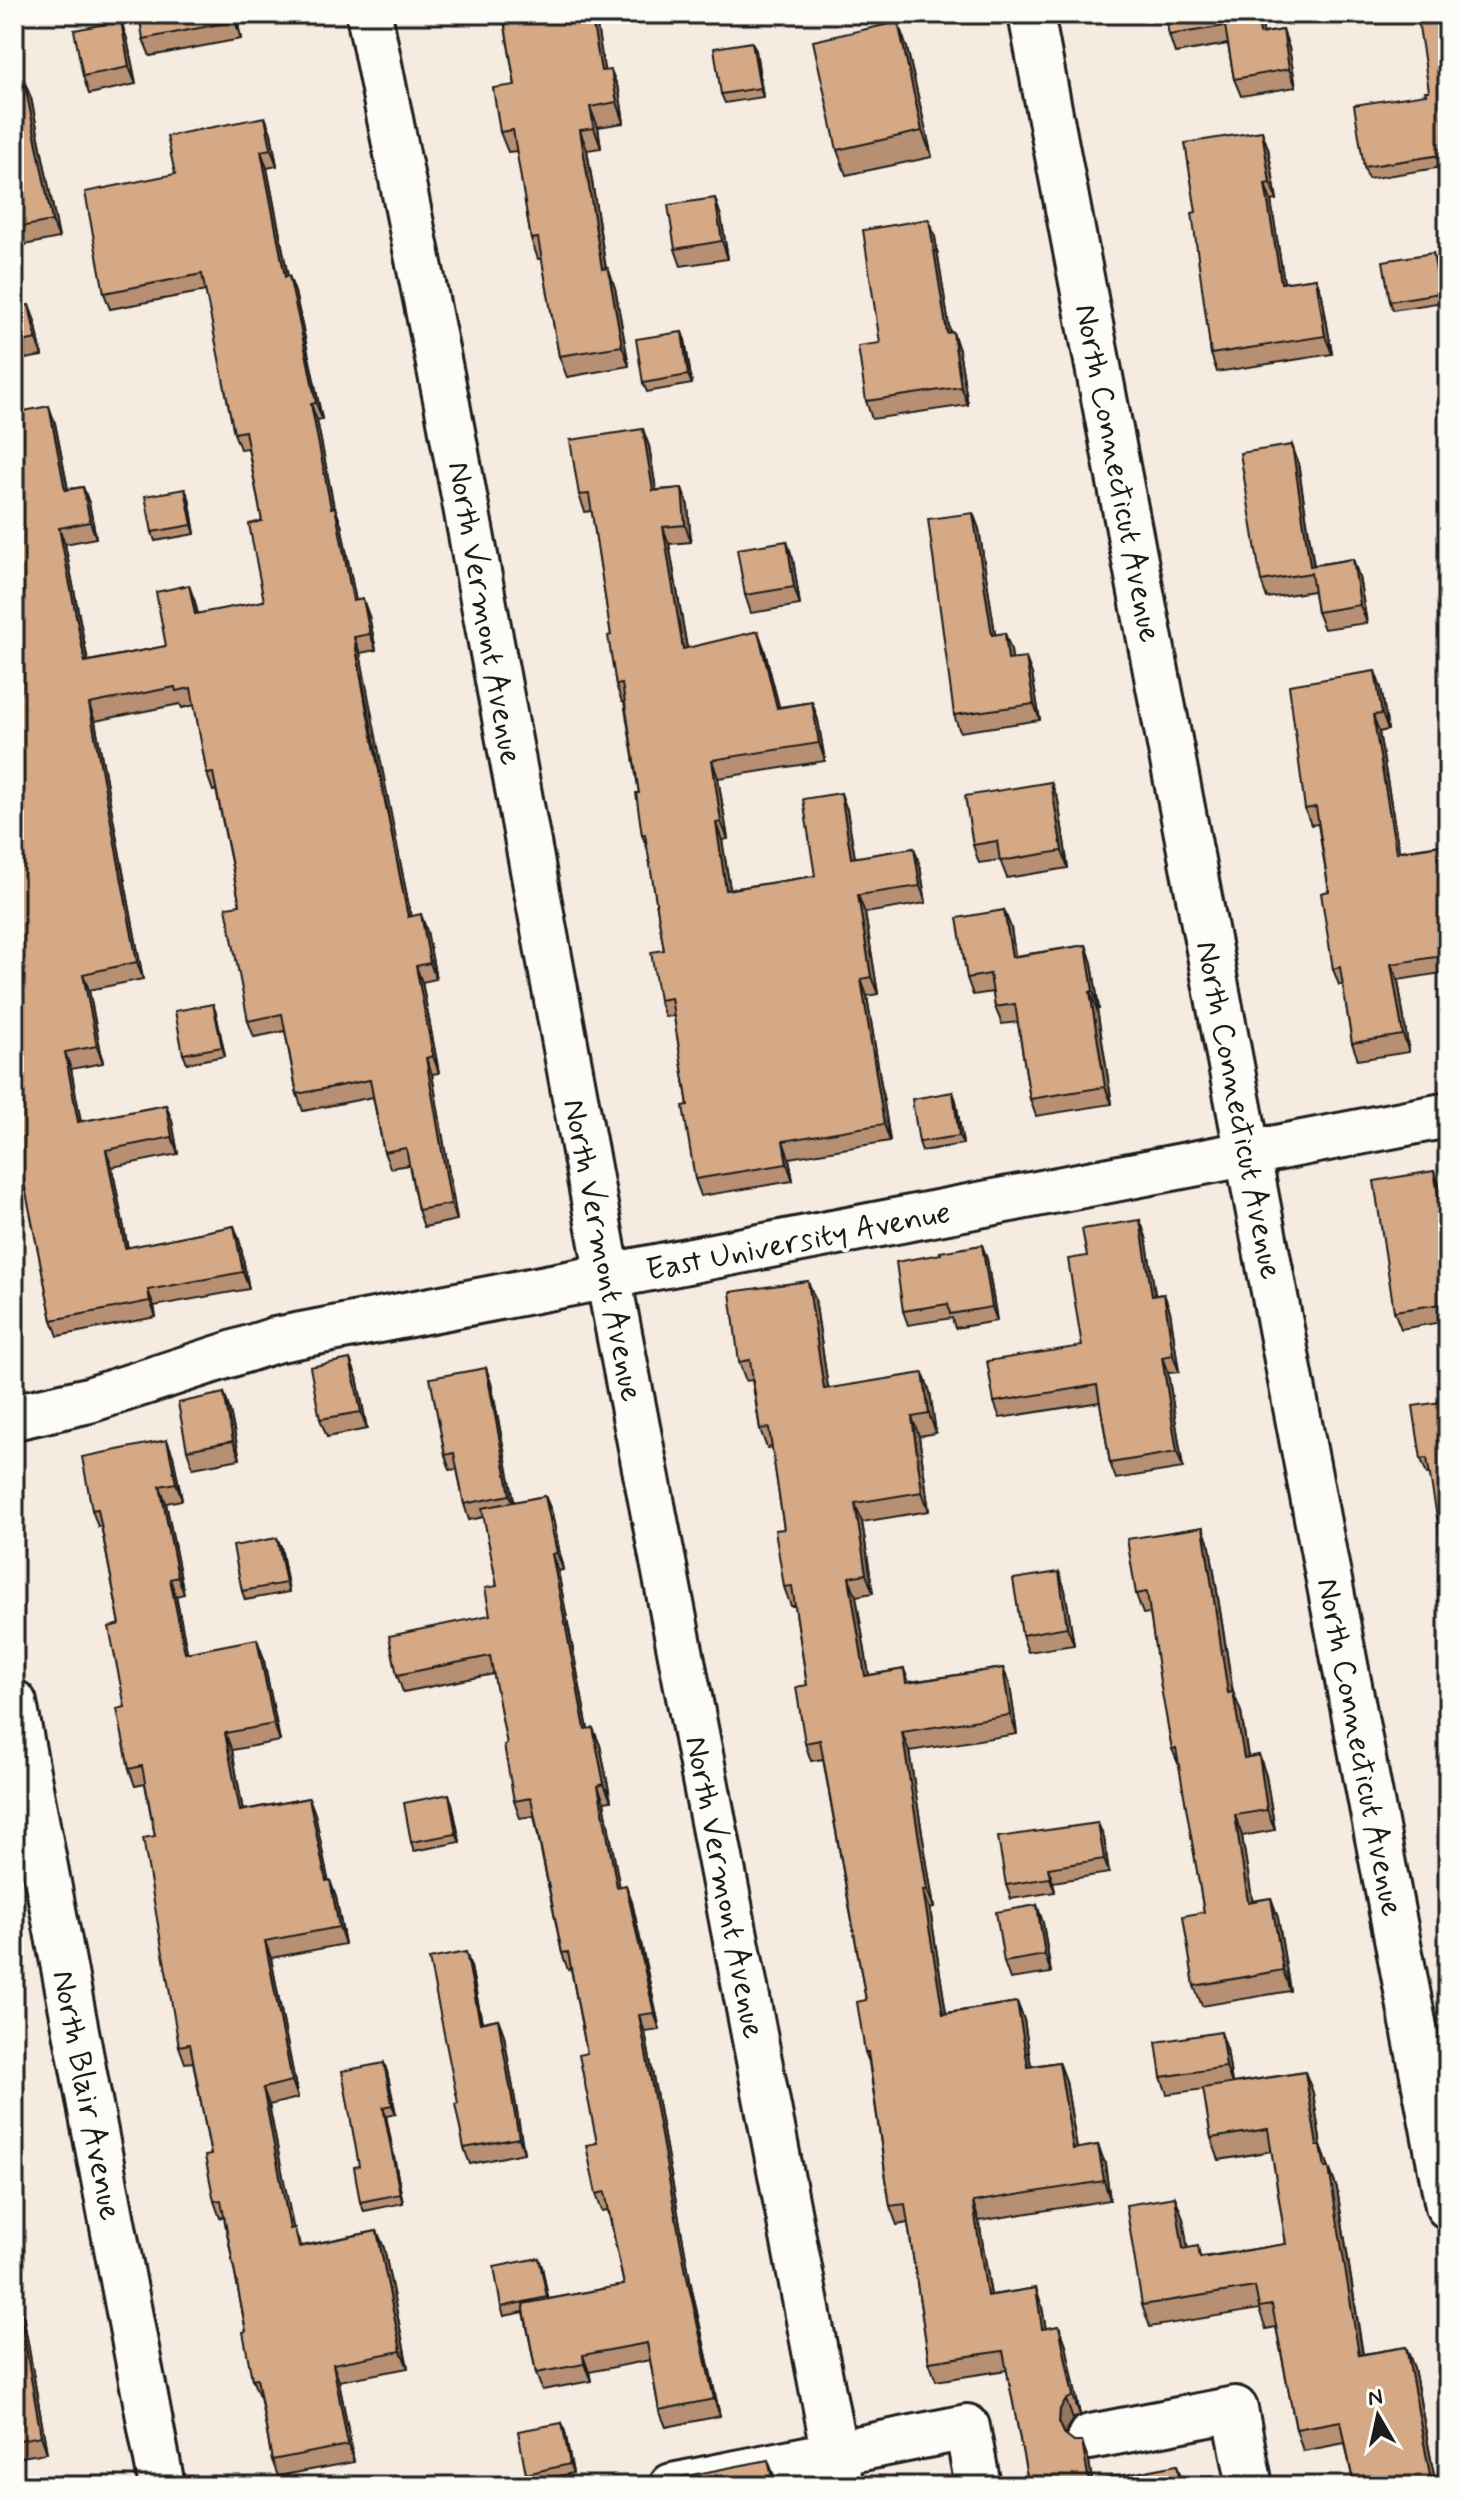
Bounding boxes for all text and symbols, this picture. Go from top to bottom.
street label: North Connecticut Avenue [1064,301,1170,646]
street label: North Vermont Avenue [437,458,531,768]
street label: North Connecticut Avenue [1185,938,1291,1283]
street label: North Vermont Avenue [552,1095,652,1405]
street label: East University Avenue [643,1192,954,1292]
street label: North Connecticut Avenue [1306,1575,1412,1920]
street label: North Vermont Avenue [674,1732,774,2042]
street label: North Blair Avenue [41,1967,131,2224]
north arrow [1338,2376,1418,2456]
text: N [1366,2383,1385,2413]

